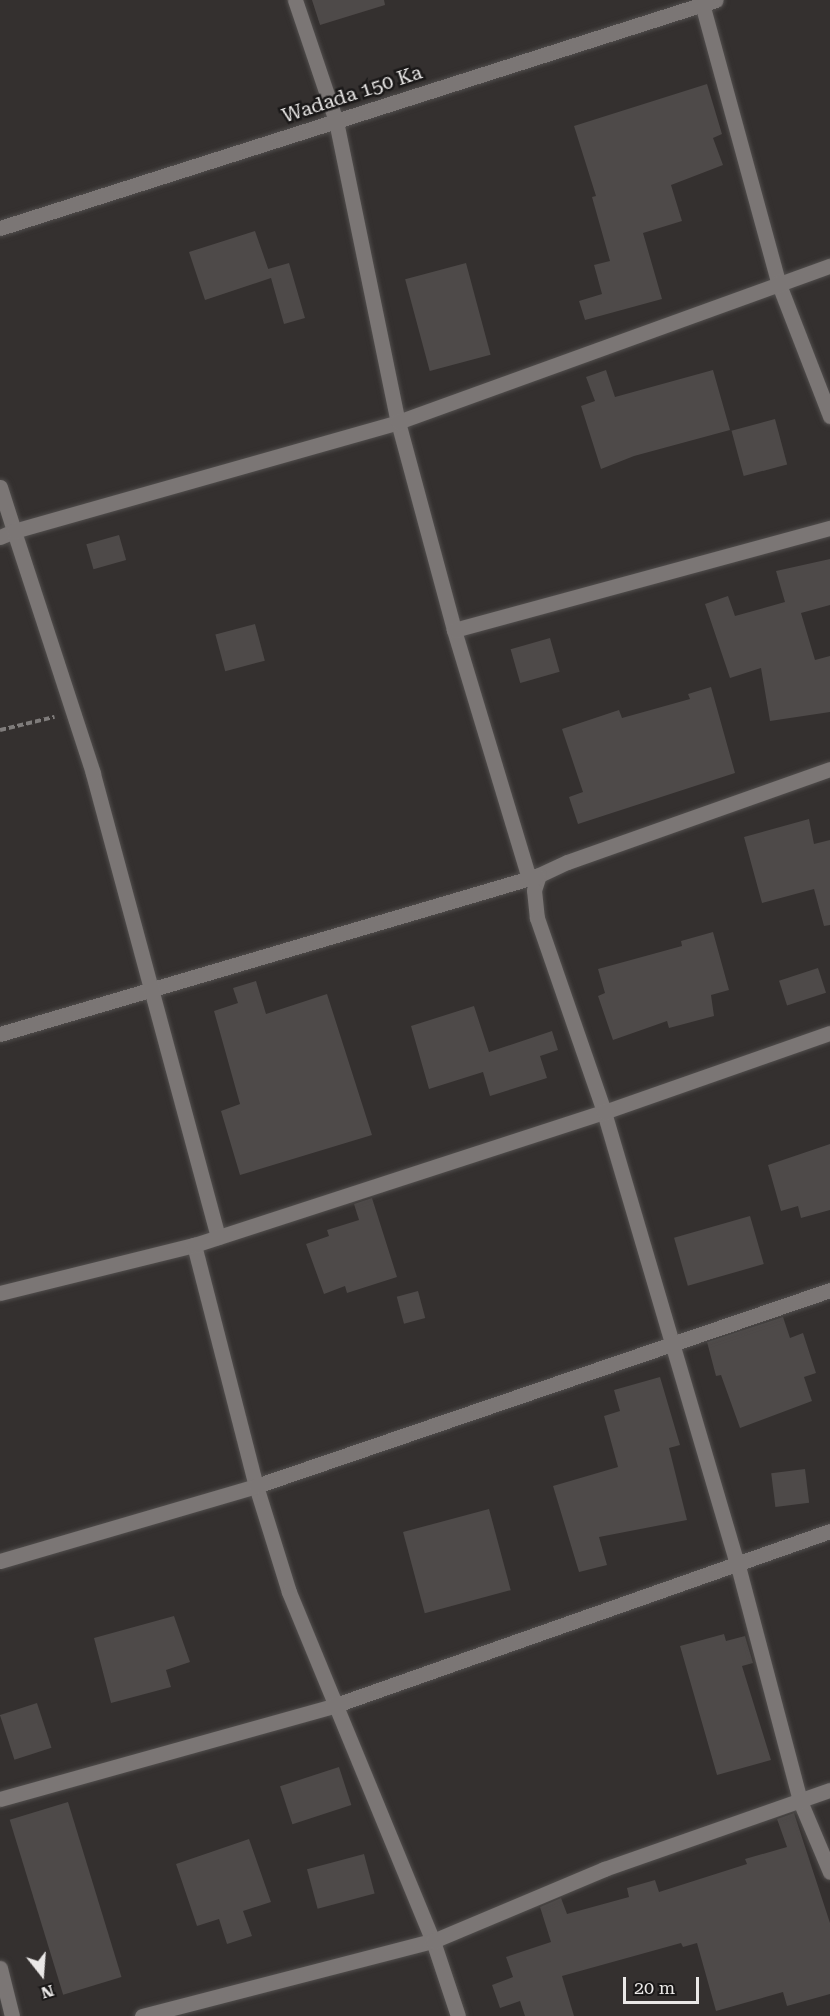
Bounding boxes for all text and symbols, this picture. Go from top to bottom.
street label: Wadada 150 Ka [279,60,425,128]
north arrow [12,1944,72,2004]
scale bar [626,1965,702,2003]
text: 20 m [634,1977,675,1998]
text: N [39,1981,56,2003]

